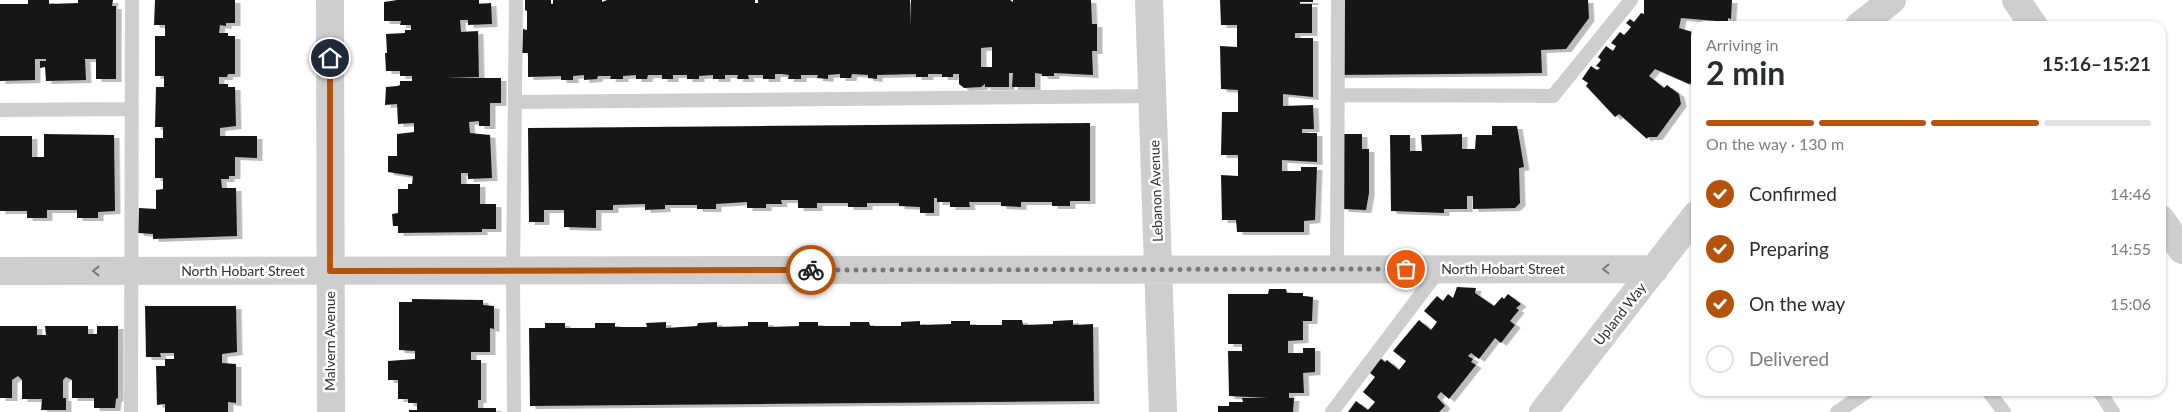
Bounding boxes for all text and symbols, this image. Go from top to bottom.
text: Arriving in [1706,35,1779,54]
pin [309,37,351,79]
icon: home [316,44,344,72]
text: 15:16–15:21 [2042,52,2151,75]
text: 2 min [1706,53,1785,92]
text: On the way · 130 m [1706,134,1844,153]
street label: Lebanon Avenue [1145,140,1166,242]
icon: check [1706,180,1734,208]
text: Confirmed [1749,182,1837,205]
text: 14:46 [2110,184,2151,203]
icon: check [1706,235,1734,263]
text: Preparing [1749,237,1829,260]
text: 14:55 [2110,239,2151,258]
courier [786,245,836,295]
pin [1385,248,1427,290]
icon: bag [1392,255,1420,283]
icon: bike [797,256,825,284]
street label: North Hobart Street [1441,260,1565,277]
street label: North Hobart Street [181,262,305,279]
one-way arrow [1602,264,1610,274]
one-way arrow [92,266,100,276]
street label: Upland Way [1590,278,1650,348]
icon: check [1706,290,1734,318]
street label: Malvern Avenue [321,291,338,391]
text: On the way [1749,292,1845,315]
text: 15:06 [2110,294,2151,313]
text: Delivered [1749,347,1829,370]

